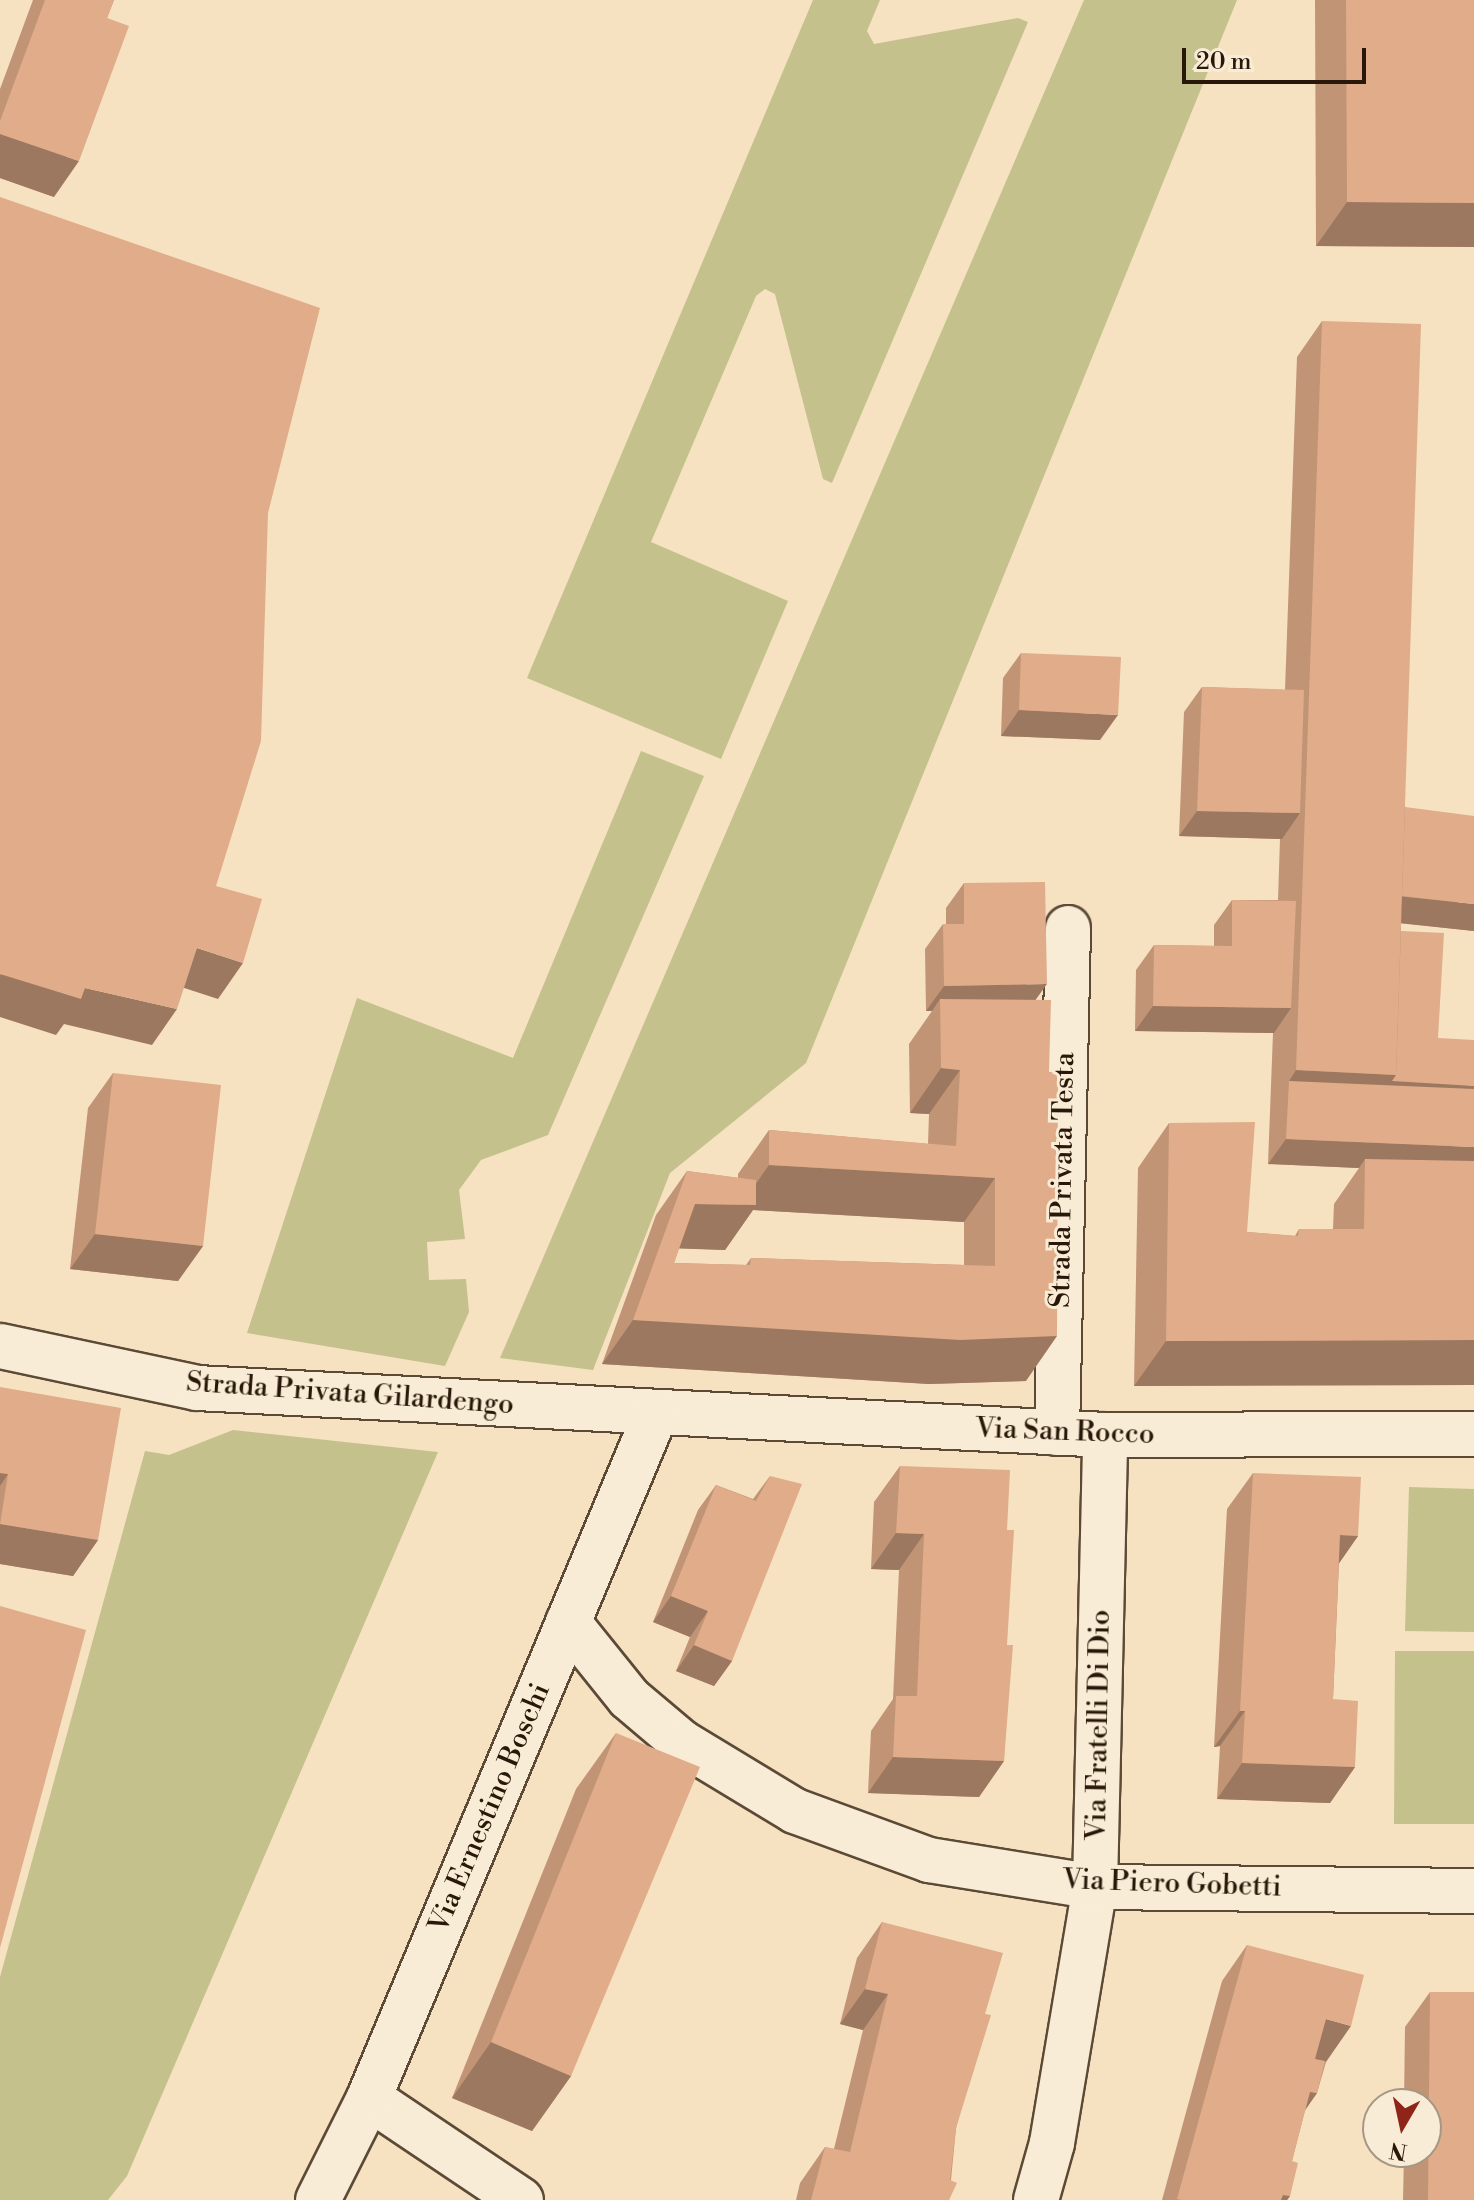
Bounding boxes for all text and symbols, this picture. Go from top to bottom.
scale bar [1186,32,1370,82]
text: 20 m [1196,47,1252,77]
street label: Strada Privata Testa [1044,1052,1082,1308]
street label: Strada Privata Gilardengo [185,1366,515,1422]
street label: Via San Rocco [975,1412,1155,1452]
street label: Via Fratelli Di Dio [1080,1609,1118,1841]
street label: Via Ernestino Boschi [422,1678,558,1938]
street label: Via Piero Gobetti [1062,1863,1282,1905]
north arrow [1362,2088,1442,2168]
text: N [1388,2136,1409,2165]

